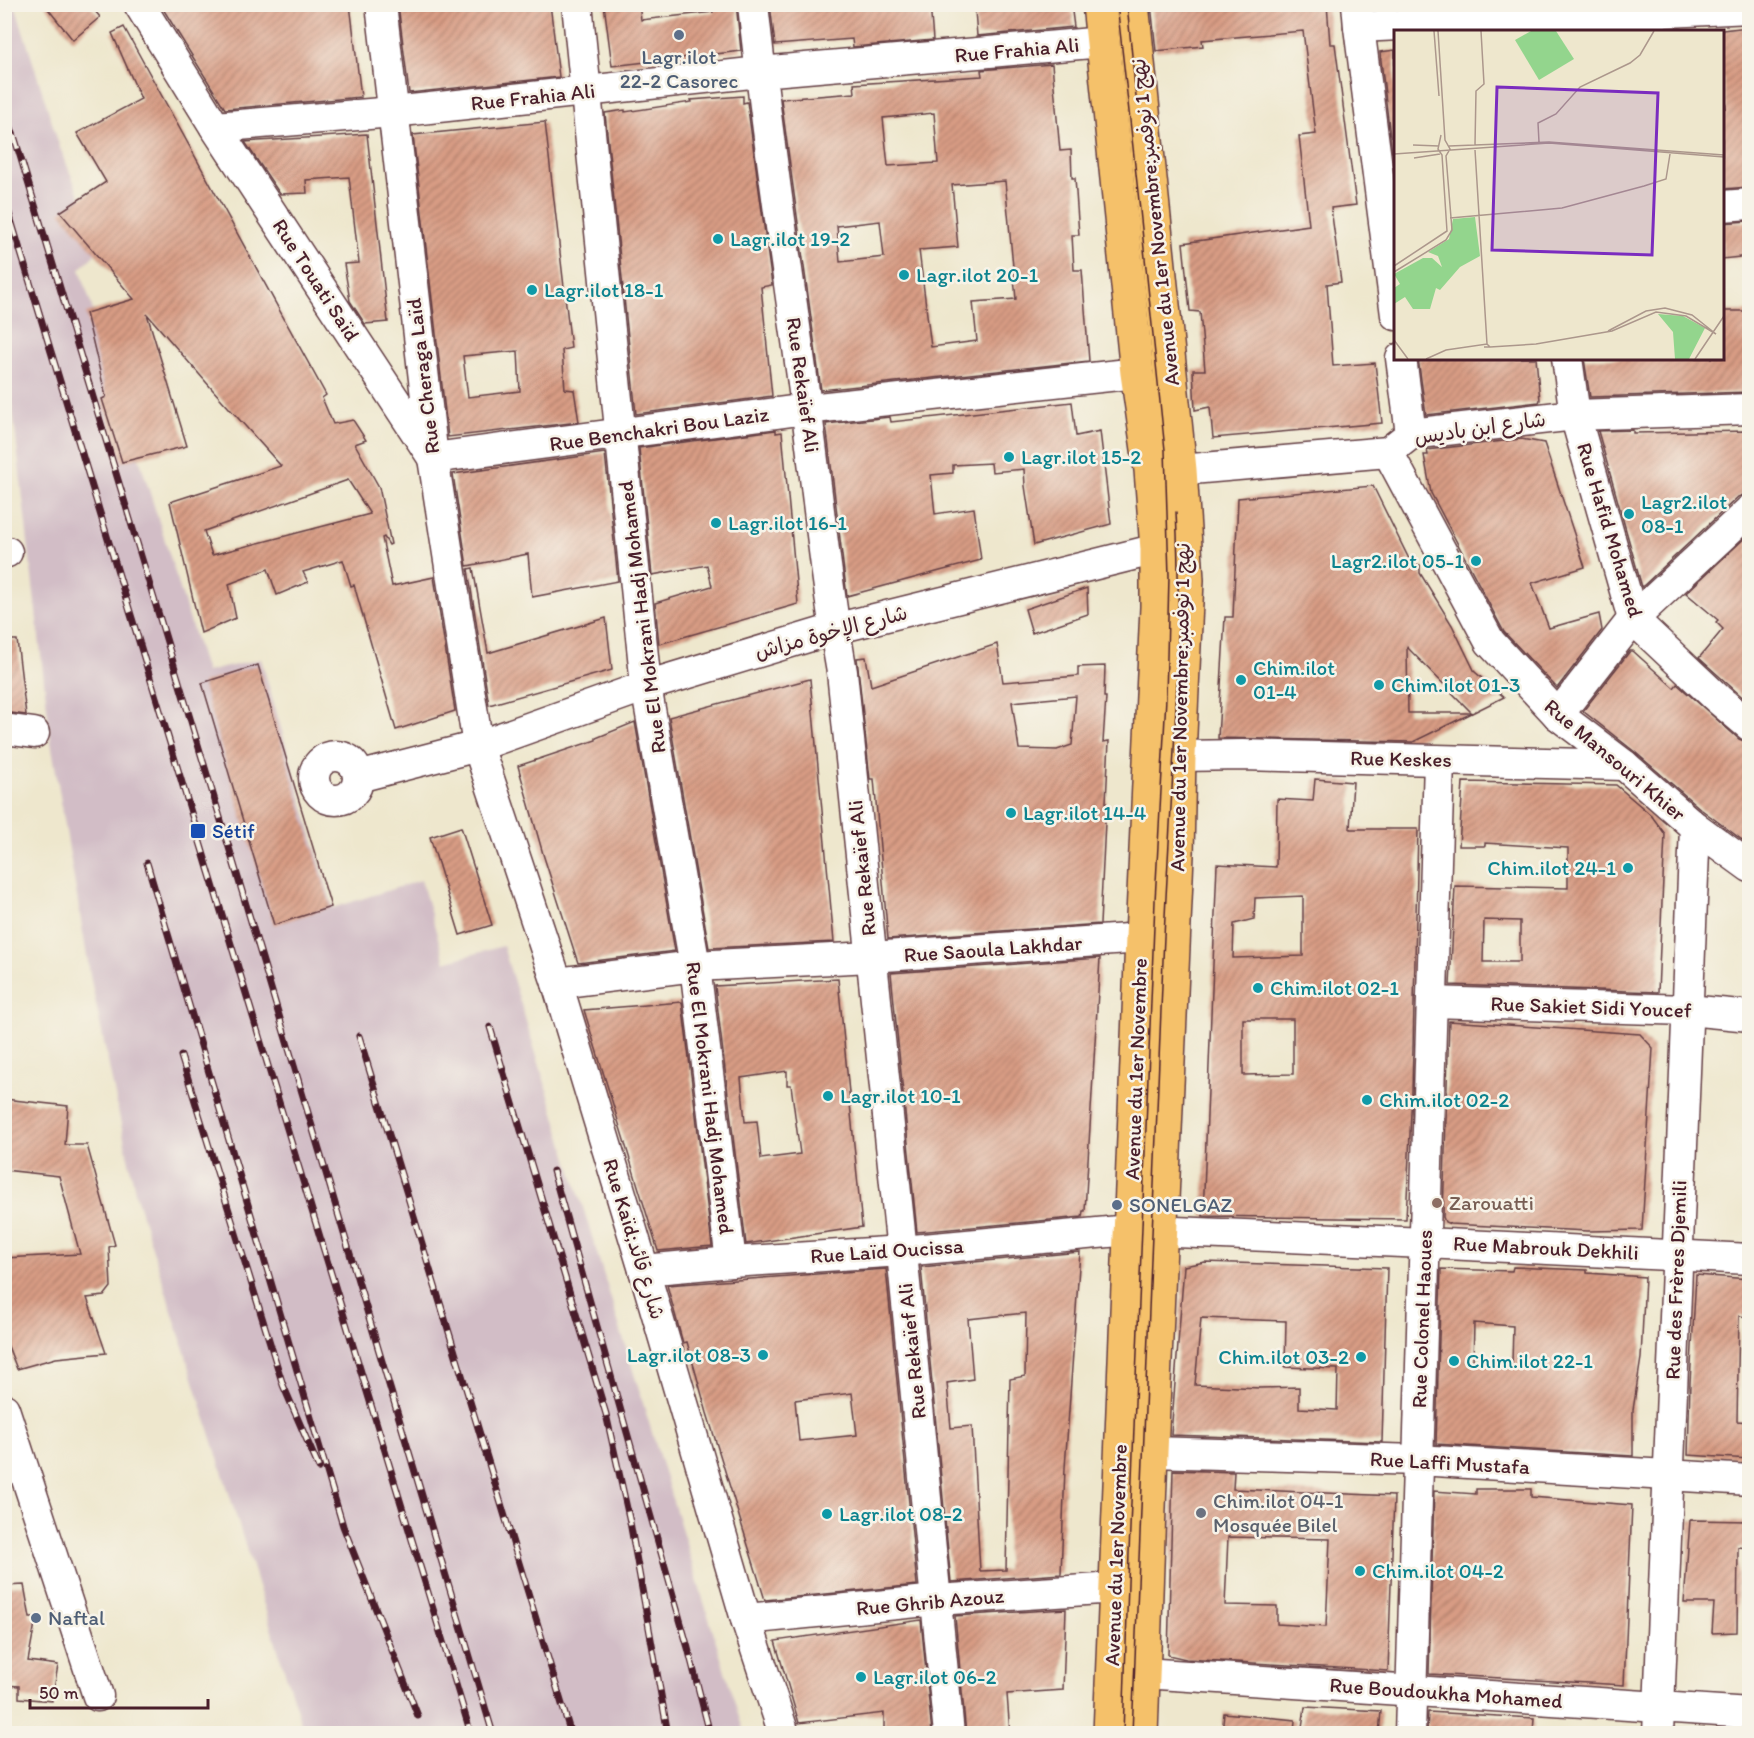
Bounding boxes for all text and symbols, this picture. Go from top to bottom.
marker: Lagr.ilot 22-2 Casorec [672,28,686,42]
inset map [1394,30,1724,360]
street label: Rue Frahia Ali [954,32,1080,67]
place label: Lagr.ilot 22-2 Casorec [620,44,738,93]
street label: Avenue du 1er Novembre;نهج 1 نوفمبر [1125,57,1186,387]
street label: Rue Frahia Ali [469,78,596,115]
street label: Rue Touati Saïd [268,214,365,346]
place label: Lagr.ilot 19-2 [730,226,850,251]
marker: Lagr.ilot 19-2 [711,232,725,246]
place label: Lagr.ilot 20-1 [916,262,1038,287]
marker: Lagr.ilot 20-1 [897,268,911,282]
place label: Lagr.ilot 18-1 [544,277,664,302]
marker: Lagr.ilot 18-1 [525,283,539,297]
street label: Rue Cheraga Laïd [400,296,444,456]
street label: Rue Rekaïef Ali [782,316,825,454]
street label: Rue Benchakri Bou Laziz [548,401,770,456]
street label: شارع ابن باديس [1413,406,1548,452]
street label: Rue Hafid Mohamed [1572,439,1649,621]
place label: Lagr.ilot 15-2 [1021,444,1141,469]
marker: Lagr.ilot 15-2 [1002,450,1016,464]
street label: Rue El Mokrani Hadj Mohamed [612,479,671,755]
place label: Lagr2.ilot 08-1 [1641,489,1727,538]
marker: Lagr2.ilot 08-1 [1622,507,1636,521]
place label: Lagr.ilot 16-1 [728,510,847,535]
marker: Lagr.ilot 16-1 [709,516,723,530]
street label: Avenue du 1er Novembre;نهج 1 نوفمبر [1164,542,1197,872]
place label: Lagr2.ilot 05-1 [1331,548,1464,573]
marker: Lagr2.ilot 05-1 [1469,554,1483,568]
street label: شارع الإخوة مزاش [752,599,911,667]
place label: Chim.ilot 01-4 [1253,655,1335,704]
place label: Chim.ilot 01-3 [1391,672,1520,697]
marker: Chim.ilot 01-4 [1234,673,1248,687]
marker: Chim.ilot 01-3 [1372,678,1386,692]
street label: Rue Mansouri Khier [1540,693,1691,826]
street label: Rue Keskes [1350,745,1452,772]
street label: Rue Rekaïef Ali [842,799,881,937]
place label: Lagr.ilot 14-4 [1023,800,1147,825]
marker: Lagr.ilot 14-4 [1004,806,1018,820]
place label: Sétif [212,818,255,843]
marker: Sétif [189,822,207,840]
place label: Chim.ilot 24-1 [1487,855,1616,880]
marker: Chim.ilot 24-1 [1621,861,1635,875]
street label: Rue Saoula Lakhdar [903,930,1083,967]
street label: Avenue du 1er Novembre [1119,958,1152,1180]
street label: Rue El Mokrani Hadj Mohamed [681,960,740,1236]
place label: Chim.ilot 02-1 [1270,975,1399,1000]
marker: Chim.ilot 02-1 [1251,981,1265,995]
street label: Rue Sakiet Sidi Youcef [1490,990,1692,1023]
place label: Lagr.ilot 10-1 [840,1083,961,1108]
place label: Chim.ilot 02-2 [1379,1087,1509,1112]
marker: Lagr.ilot 10-1 [821,1089,835,1103]
marker: Chim.ilot 02-2 [1360,1093,1374,1107]
street label: Rue Kaïd;شارع قائد [595,1156,671,1323]
street label: Rue des Frères Djemili [1660,1180,1691,1380]
place label: Zarouatti [1449,1190,1534,1215]
place label: SONELGAZ [1129,1192,1232,1217]
marker: Zarouatti [1430,1196,1444,1210]
marker: SONELGAZ [1110,1198,1124,1212]
street label: Rue Colonel Haoues [1406,1229,1437,1409]
street label: Rue Mabrouk Dekhili [1453,1230,1639,1265]
street label: Rue Laïd Oucissa [809,1233,965,1268]
street label: Rue Rekaïef Ali [892,1282,931,1420]
place label: Lagr.ilot 08-3 [627,1342,751,1367]
place label: Chim.ilot 03-2 [1218,1344,1349,1369]
marker: Lagr.ilot 08-3 [756,1348,770,1362]
place label: Chim.ilot 22-1 [1466,1348,1593,1373]
marker: Chim.ilot 03-2 [1354,1350,1368,1364]
marker: Chim.ilot 22-1 [1447,1354,1461,1368]
street label: Avenue du 1er Novembre [1099,1444,1132,1666]
street label: Rue Laffi Mustafa [1369,1446,1531,1479]
place label: Chim.ilot 04-1 Mosquée Bilel [1213,1488,1344,1537]
place label: Lagr.ilot 08-2 [839,1501,963,1526]
marker: Chim.ilot 04-1 Mosquée Bilel [1194,1506,1208,1520]
marker: Lagr.ilot 08-2 [820,1507,834,1521]
place label: Chim.ilot 04-2 [1372,1558,1504,1583]
marker: Chim.ilot 04-2 [1353,1564,1367,1578]
street label: Rue Ghrib Azouz [855,1583,1005,1620]
place label: Naftal [48,1605,105,1630]
marker: Naftal [29,1611,43,1625]
place label: Lagr.ilot 06-2 [873,1664,997,1689]
marker: Lagr.ilot 06-2 [854,1670,868,1684]
scale bar [30,1672,208,1710]
street label: Rue Boudoukha Mohamed [1329,1672,1564,1713]
text: 50 m [39,1682,79,1704]

